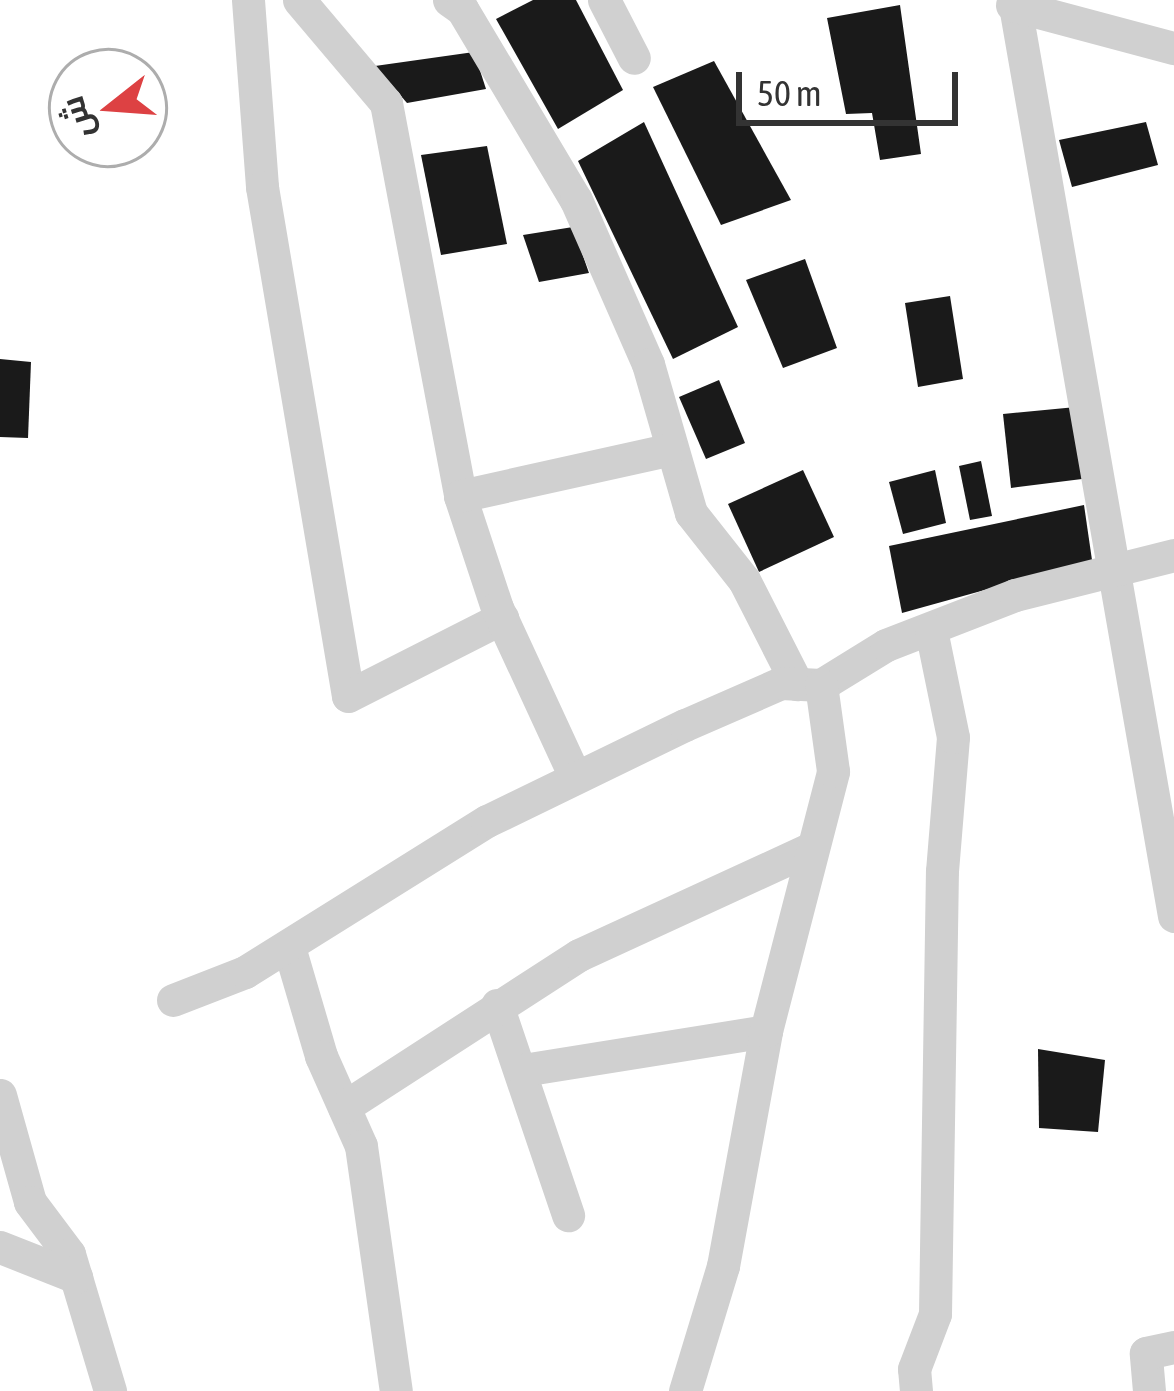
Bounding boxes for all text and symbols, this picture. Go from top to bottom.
north arrow [48,48,168,168]
scale bar [742,48,964,122]
text: 50 m [757,72,822,114]
text: ش [52,92,101,143]

